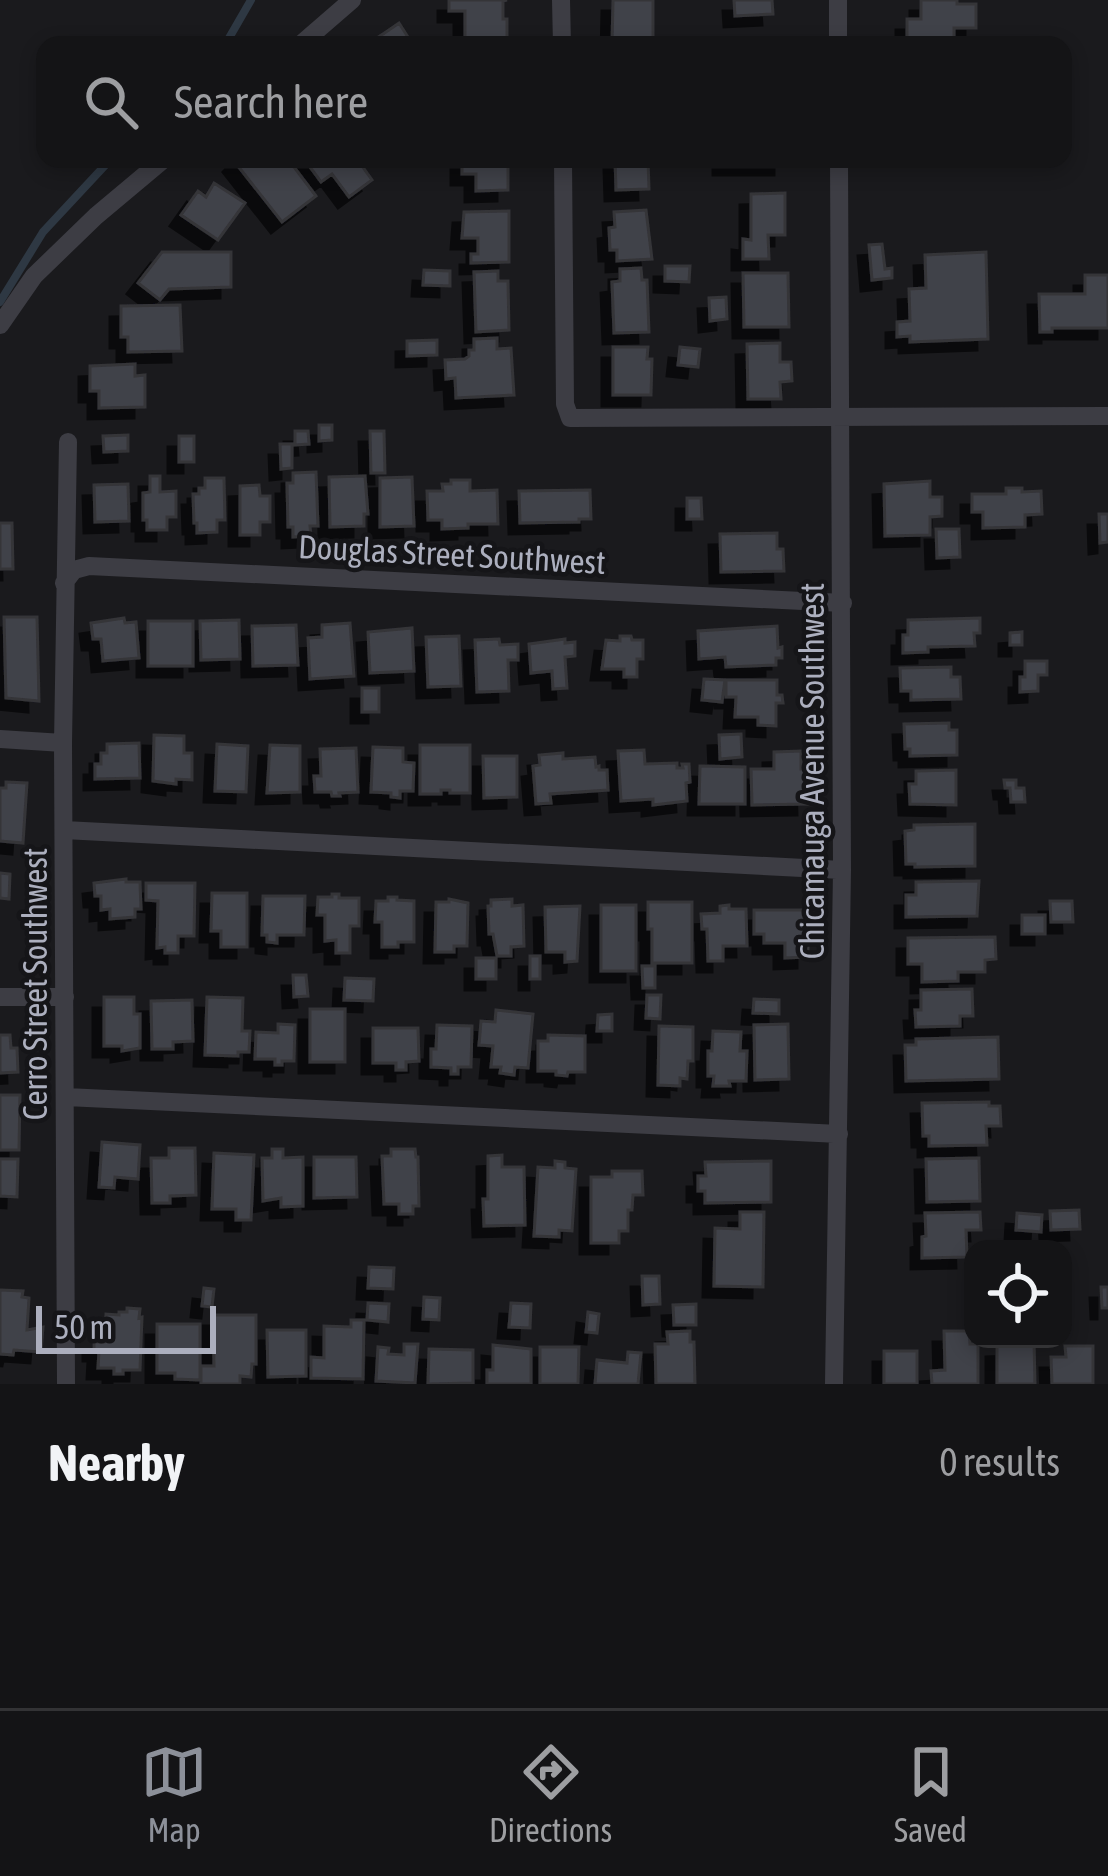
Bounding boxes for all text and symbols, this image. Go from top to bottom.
search box [36,36,1072,168]
icon: search [78,69,144,135]
text: Search here [174,76,368,128]
street label: Douglas Street Southwest [297,527,607,581]
street label: Chicamauga Avenue Southwest [793,583,831,959]
street label: Cerro Street Southwest [16,848,54,1120]
map controls [964,1240,1072,1348]
button: locate [964,1240,1072,1348]
scale bar [36,1300,216,1353]
text: 50 m [54,1308,113,1346]
text: Nearby [48,1433,185,1492]
text: 0 results [939,1440,1060,1484]
tab: Map [141,1739,207,1849]
tab: Directions [489,1739,612,1849]
tab: Saved [894,1739,967,1849]

